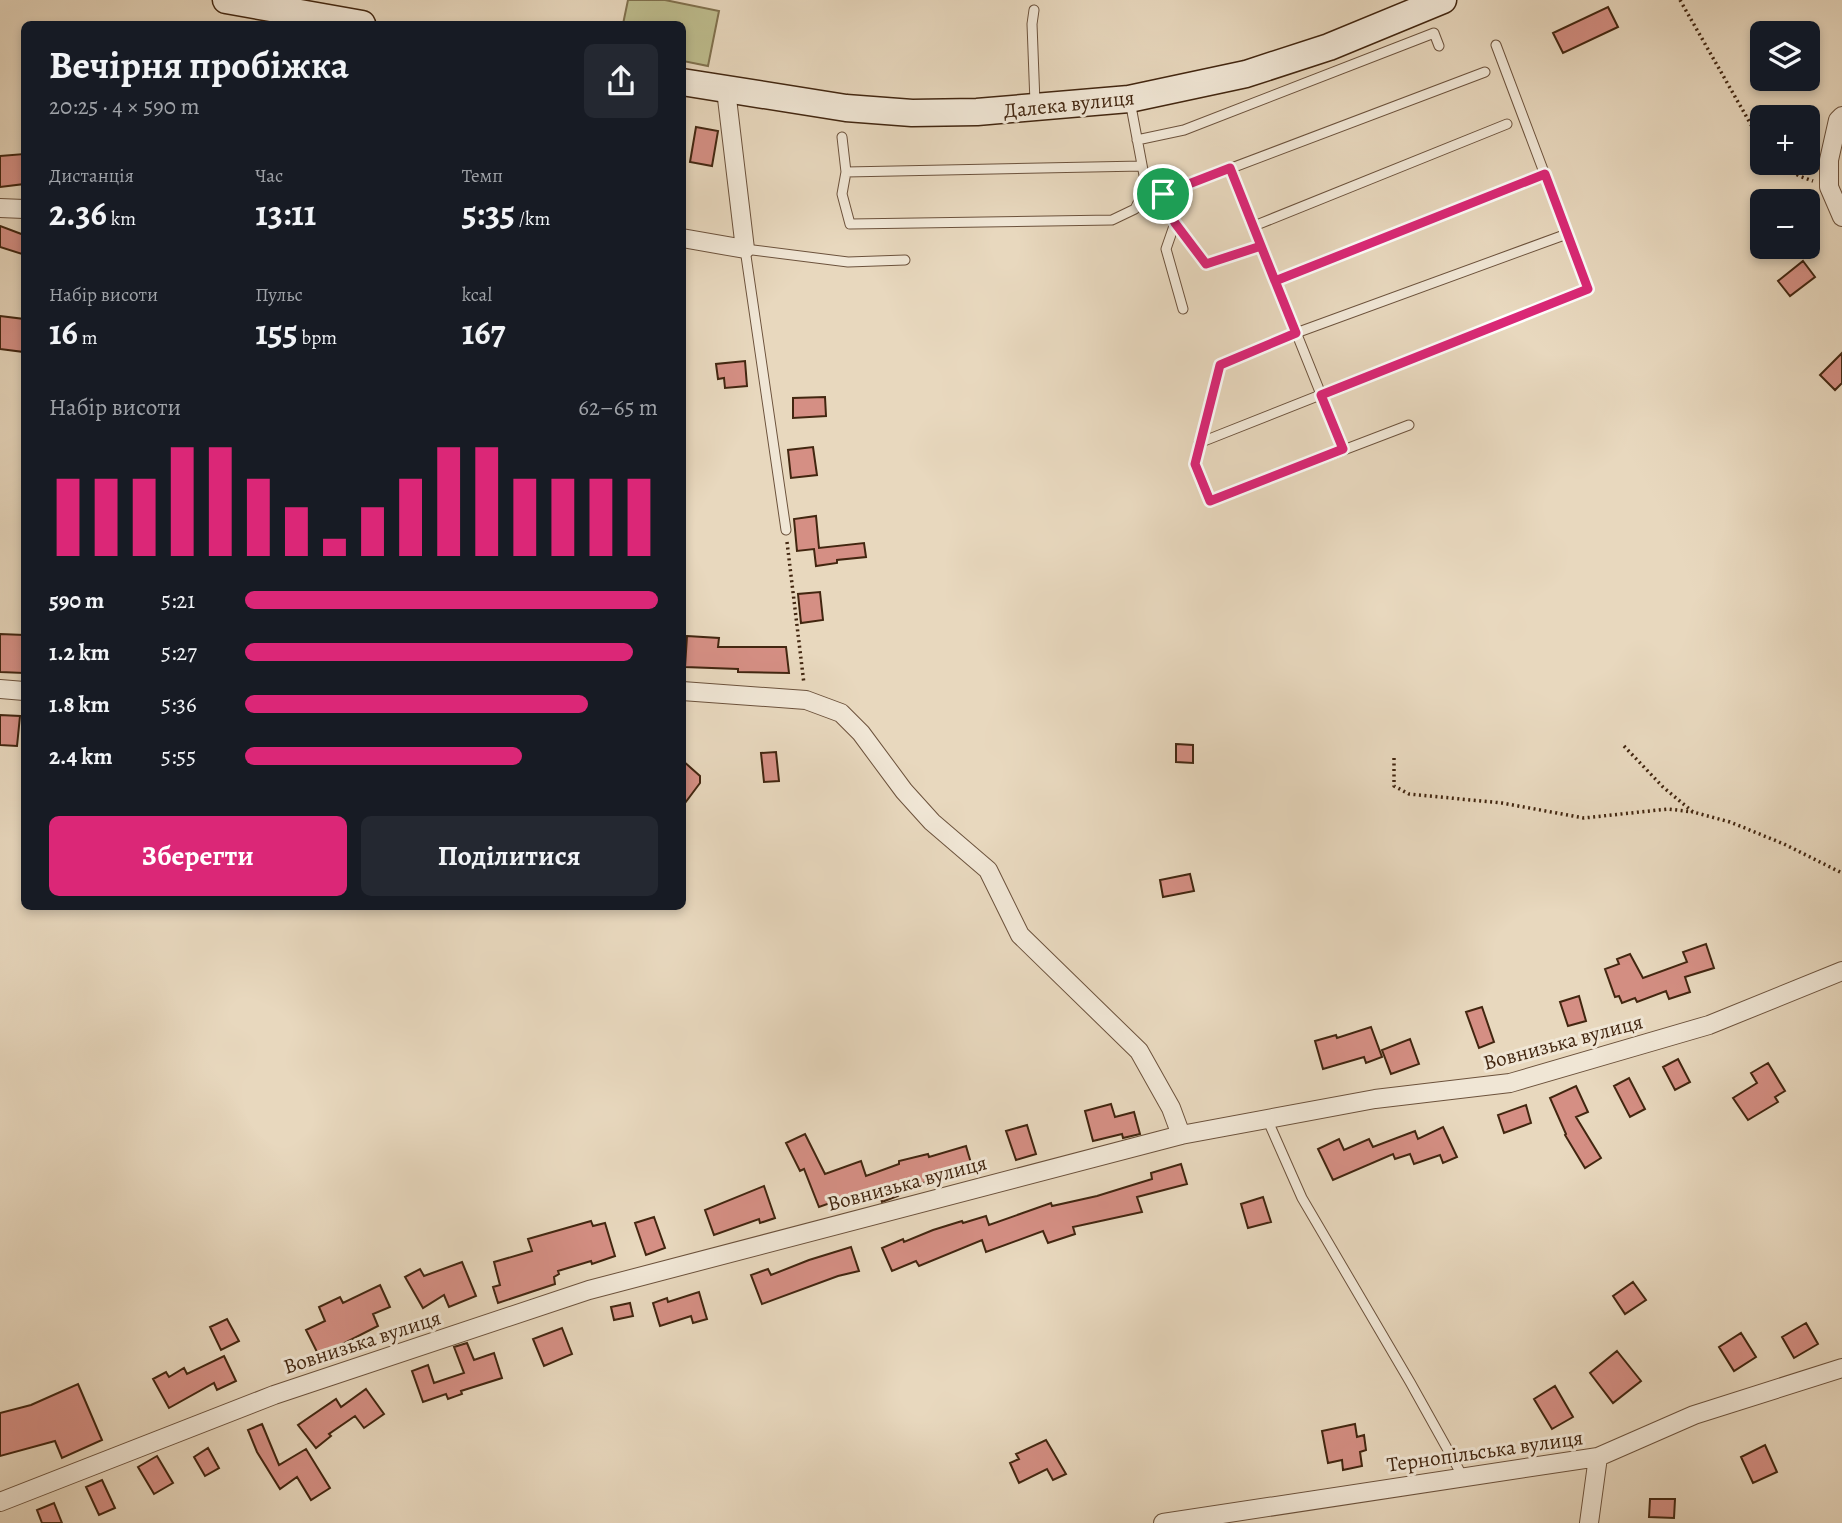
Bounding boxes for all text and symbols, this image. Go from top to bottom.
map controls [1750,21,1820,259]
button: layers [1750,21,1820,91]
text: Вечірня пробіжка [49,39,349,91]
button: share [584,44,658,118]
street label: Далека вулиця [1002,83,1136,125]
text: 20:25 · 4 × 590 m [49,91,200,122]
button: + [1750,105,1820,175]
text: Дистанція [49,163,134,189]
text: Час [255,163,283,189]
text: Темп [462,163,503,189]
pin [1133,164,1193,224]
icon: arrive [1144,175,1182,213]
text: 2.36 [49,189,107,237]
text: 13:11 [255,189,316,237]
text: 5:35 [462,189,515,237]
button: − [1750,189,1820,259]
text: km [107,206,136,232]
text: /km [515,206,550,232]
text: Набір висоти [49,282,158,308]
text: Пульс [255,282,303,308]
text: kcal [462,282,492,308]
text: 16 [49,308,78,356]
text: 155 [255,308,298,356]
text: 167 [462,308,505,356]
text: m [78,325,97,351]
text: bpm [298,325,337,351]
text: Набір висоти [49,392,181,423]
text: 62–65 m [578,392,658,423]
text: 590 m [49,585,104,616]
text: 5:21 [161,585,195,616]
text: 1.2 km [49,637,110,668]
text: 5:27 [161,637,197,668]
text: 1.8 km [49,689,110,720]
text: 5:36 [161,689,197,720]
text: 2.4 km [49,741,112,772]
text: 5:55 [161,741,196,772]
button: Зберегти [49,816,347,896]
button: Поділитися [361,816,658,896]
street label: Вовнизька вулиця [1480,1007,1646,1077]
street label: Вовнизька вулиця [824,1148,990,1218]
street label: Вовнизька вулиця [280,1303,444,1381]
street label: Тернопільська вулиця [1385,1423,1585,1479]

